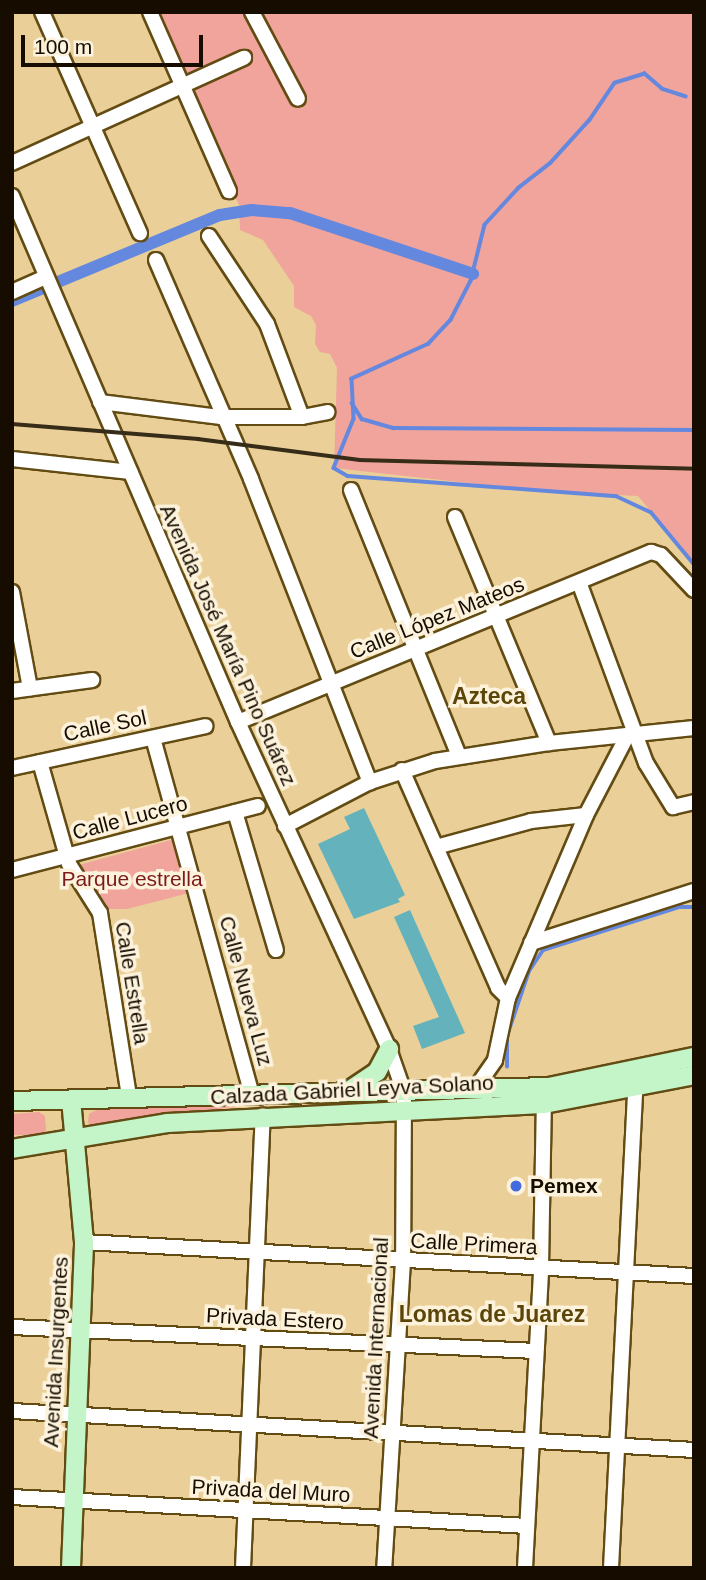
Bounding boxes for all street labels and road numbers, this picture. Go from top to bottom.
street label: Avenida José María Pino Suárez [154,500,302,790]
street label: Calle López Mateos [346,572,528,664]
street label: Calle Sol [61,705,149,747]
street label: Calle Lucero [70,791,190,845]
street label: Calle Nueva Luz [214,913,278,1069]
street label: Calle Estrella [110,920,154,1046]
street label: Calzada Gabriel Leyva Solano [210,1070,494,1110]
street label: Calle Primera [410,1228,538,1260]
street label: Avenida Internacional [358,1237,394,1439]
street label: Avenida Insurgentes [38,1256,74,1448]
street label: Privada Estero [206,1303,344,1335]
street label: Privada del Muro [191,1474,351,1508]

